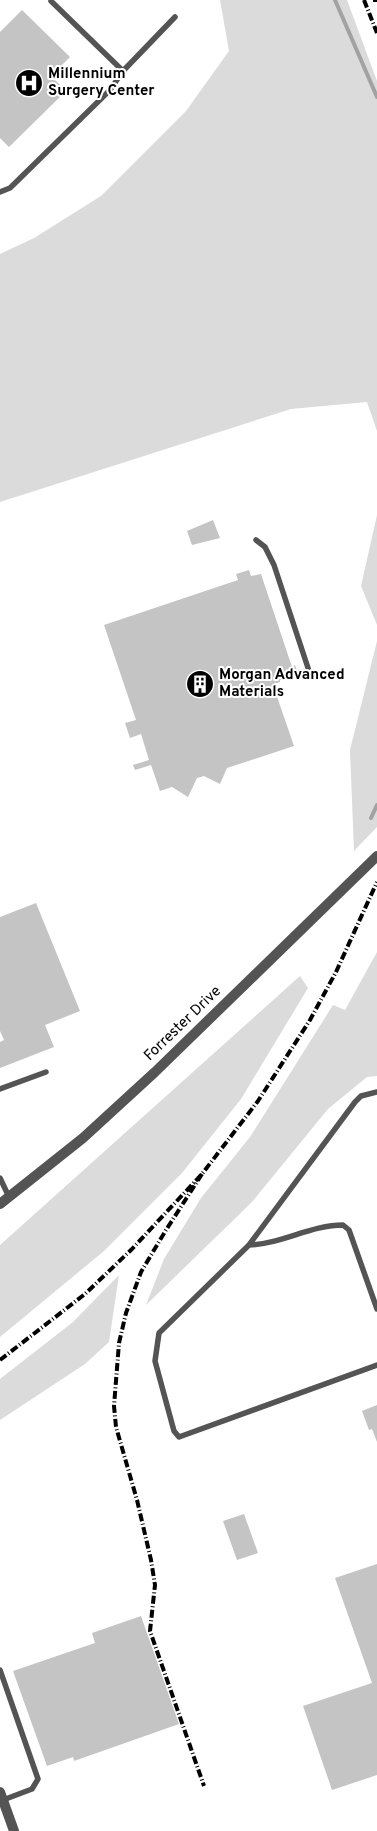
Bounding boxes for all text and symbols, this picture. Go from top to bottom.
place label: Millennium Surgery Center [48,65,155,101]
hospital icon: Millennium Surgery Center [14,68,44,98]
place label: Morgan Advanced Materials [219,666,345,702]
building icon: Morgan Advanced Materials [185,669,215,699]
street label: Forrester Drive [140,982,226,1066]

